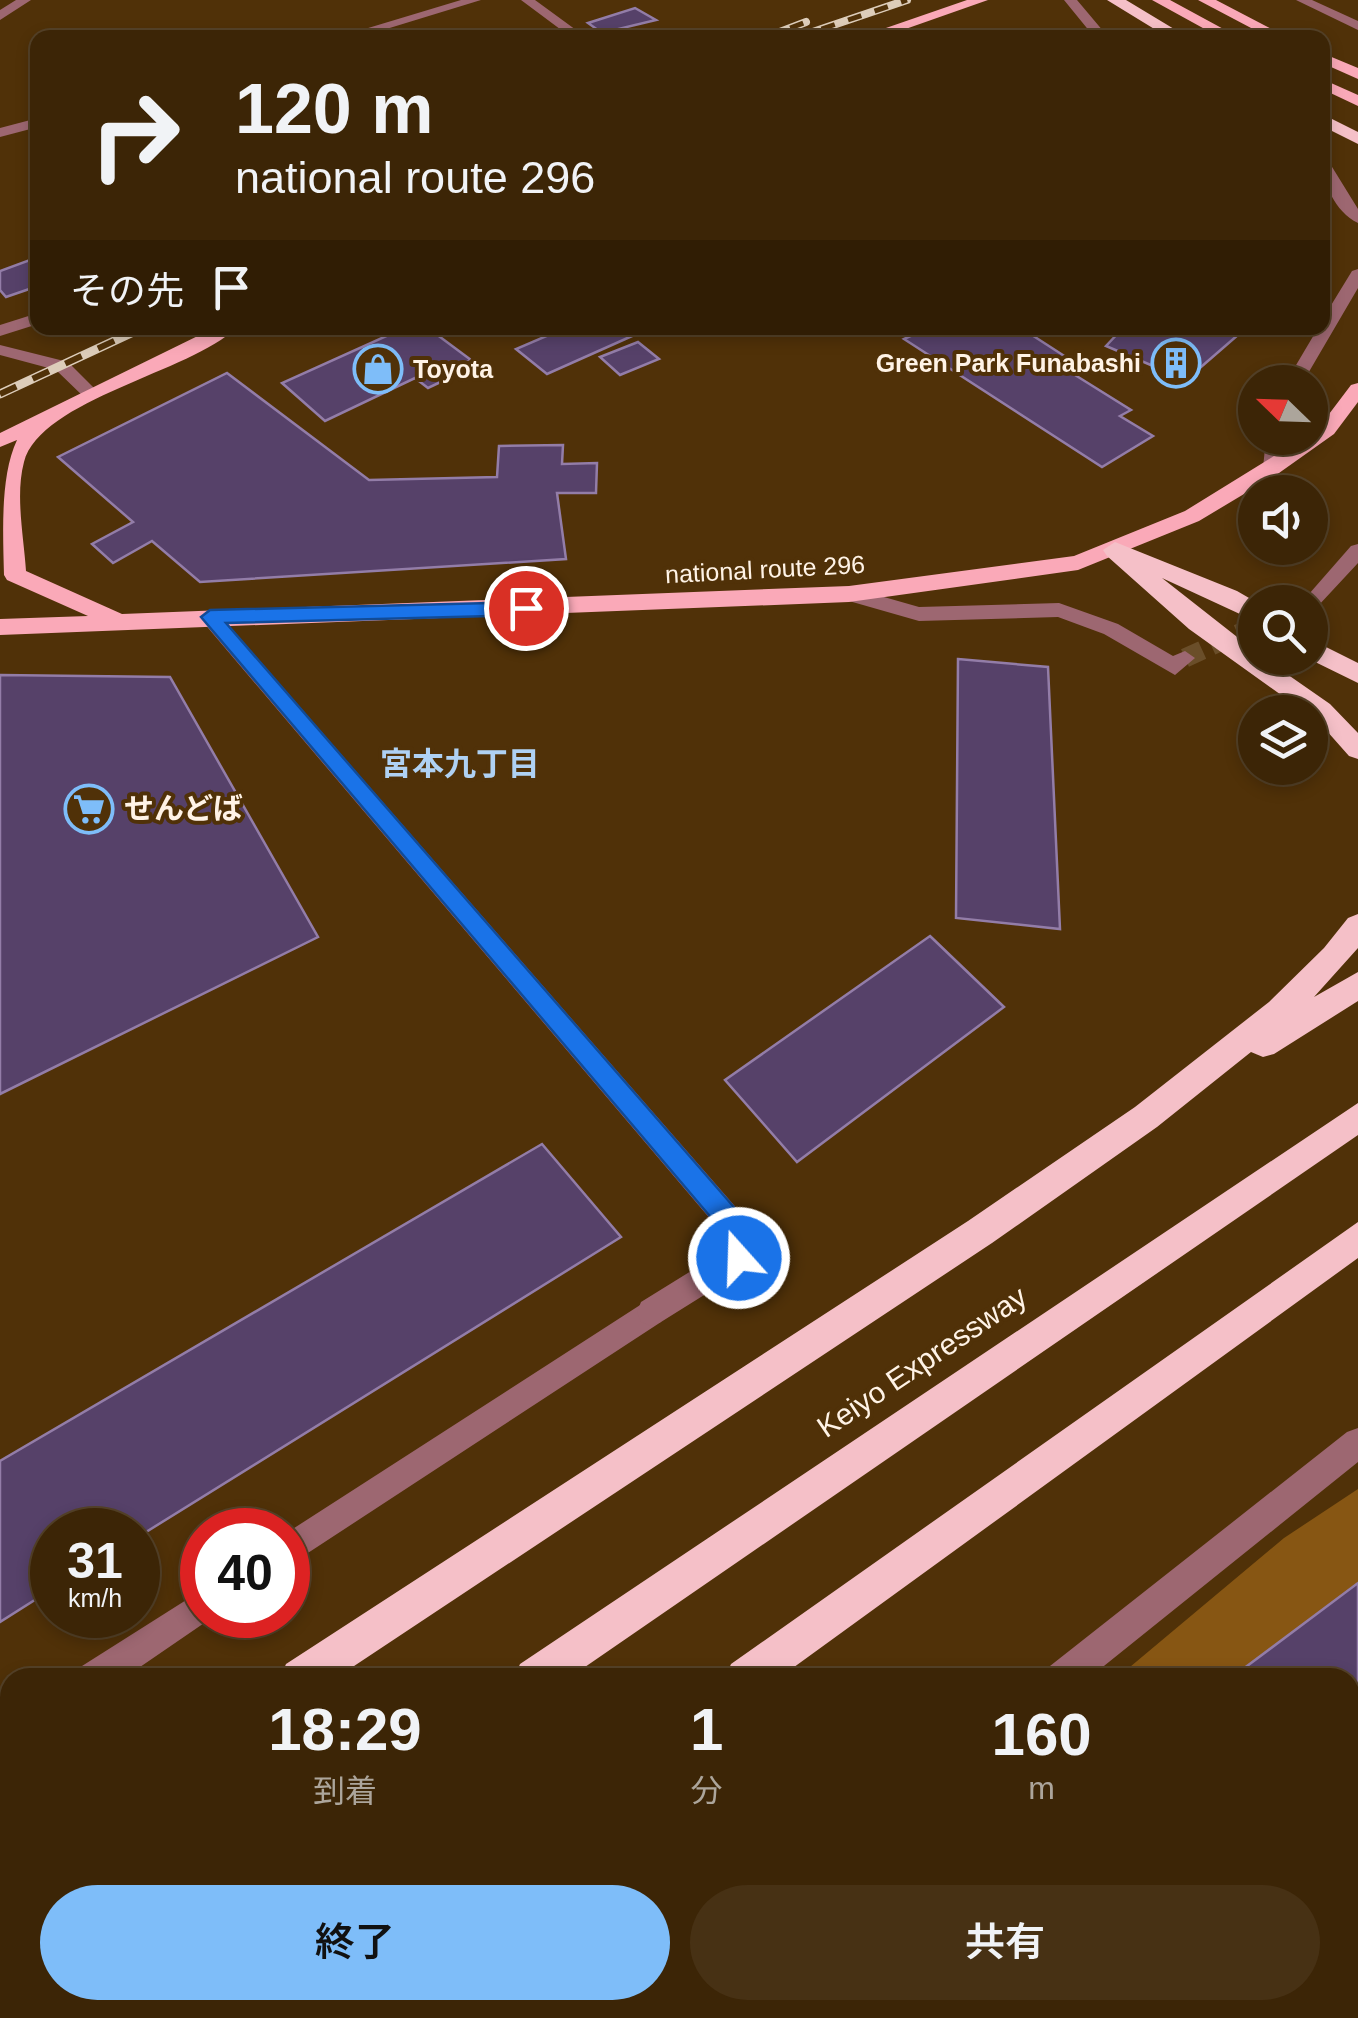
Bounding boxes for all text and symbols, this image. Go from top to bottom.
icon: right [70,70,200,200]
text: 120 m [235,70,433,148]
text: national route 296 [235,152,595,203]
icon: arrive [204,260,259,315]
text: その先 [70,270,184,312]
building icon: Green Park Funabashi [1150,337,1202,389]
shop icon: Toyota [352,343,404,395]
place label: Green Park Funabashi [876,349,1141,377]
place label: Toyota [413,355,494,383]
north arrow [1238,365,1328,455]
map controls [1238,365,1328,785]
button: sound [1238,475,1328,565]
street label: national route 296 [664,550,866,588]
pin [484,566,569,651]
icon: arrive [499,581,554,636]
button: search [1238,585,1328,675]
button: layers [1238,695,1328,785]
district label: 宮本九丁目 [380,746,540,782]
supermarket icon: せんどば [63,783,115,835]
place label: せんどば [124,792,243,825]
position arrow [687,1206,791,1310]
street label: Keiyo Expressway [811,1279,1033,1444]
speed limit sign: 40 [180,1508,310,1638]
text: 31 [67,1533,123,1589]
text: km/h [68,1584,122,1612]
text: 18:29 [268,1696,422,1763]
text: 1 [690,1696,723,1763]
text: 160 [992,1701,1092,1768]
text: m [1028,1770,1055,1806]
text: 到着 [313,1773,377,1809]
text: 分 [691,1773,723,1809]
button: 終了 [40,1885,670,2000]
button: 共有 [690,1885,1320,2000]

